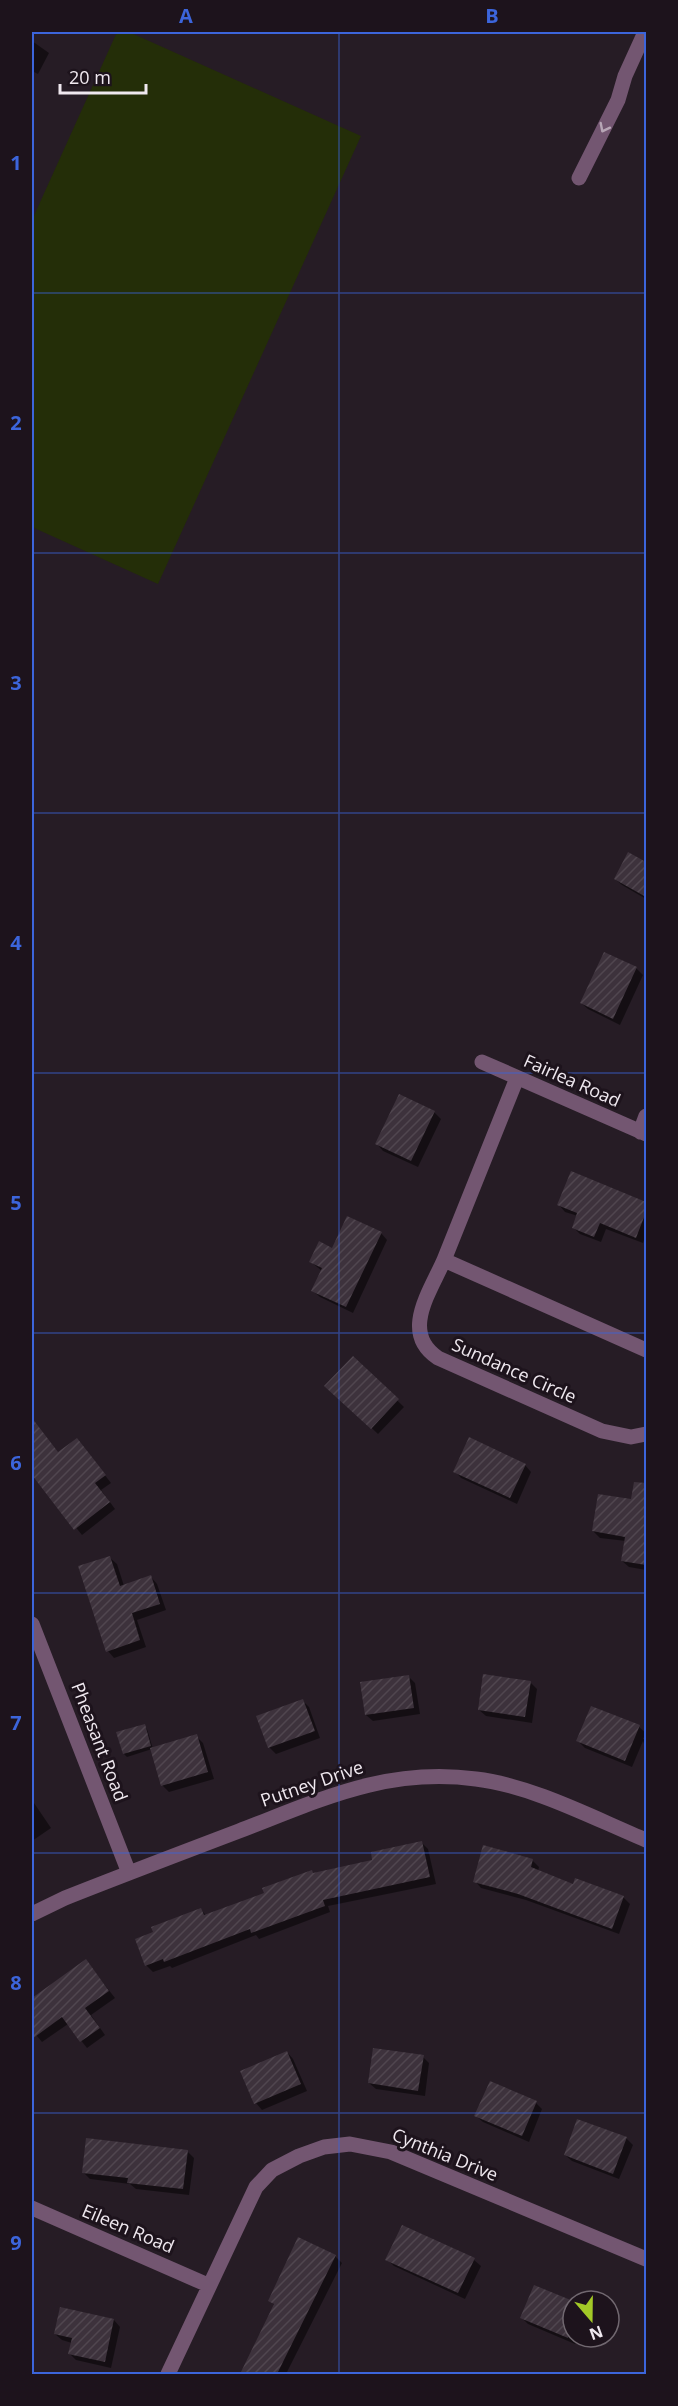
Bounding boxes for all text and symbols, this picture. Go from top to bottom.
text: A [179,2,193,29]
text: B [485,2,499,29]
scale bar [60,57,146,95]
text: 20 m [69,65,111,89]
one-way arrow [600,121,611,132]
text: 1 [10,149,22,176]
text: 2 [10,409,22,436]
text: 3 [10,669,22,696]
text: 4 [10,929,22,956]
street label: Fairlea Road [520,1048,625,1112]
text: 5 [10,1189,22,1216]
street label: Sundance Circle [448,1332,580,1408]
text: 6 [10,1449,22,1476]
street label: Pheasant Road [66,1679,134,1805]
text: 7 [10,1709,22,1736]
street label: Putney Drive [257,1754,366,1812]
text: 8 [10,1969,22,1996]
street label: Cynthia Drive [389,2122,502,2186]
street label: Eileen Road [79,2198,178,2258]
text: 9 [10,2229,22,2256]
north arrow [561,2289,621,2349]
text: N [586,2321,606,2346]

